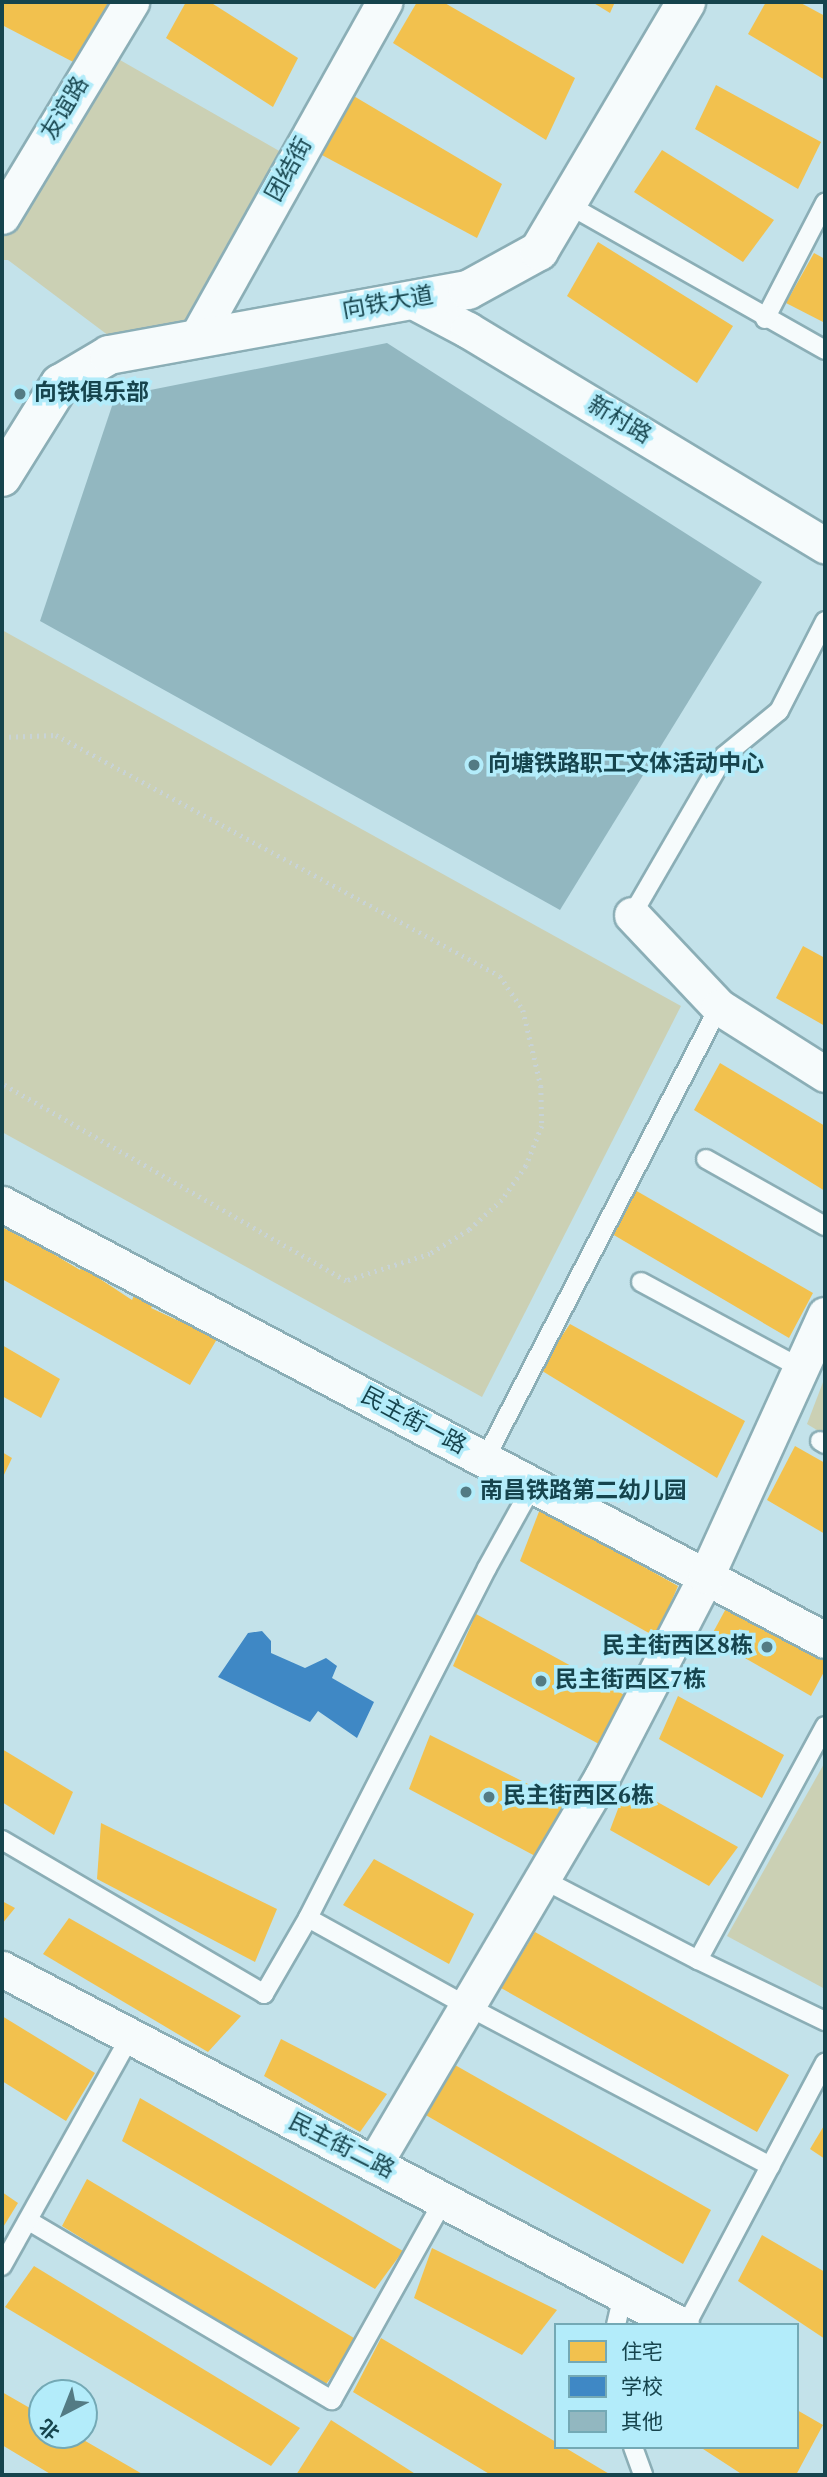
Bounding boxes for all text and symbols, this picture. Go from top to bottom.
street label: 友谊路 [36,72,96,146]
street label: 团结街 [261,133,319,207]
street label: 向铁大道 [340,282,436,326]
place label: 向铁俱乐部 [34,380,149,408]
marker: 向铁俱乐部 [12,386,28,402]
street label: 新村路 [582,391,656,451]
place label: 向塘铁路职工文体活动中心 [488,751,764,779]
marker: 向塘铁路职工文体活动中心 [466,757,482,773]
street label: 民主街一路 [356,1383,470,1461]
place label: 南昌铁路第二幼儿园 [480,1478,687,1506]
marker: 南昌铁路第二幼儿园 [458,1484,474,1500]
place label: 民主街西区8栋 [602,1633,753,1661]
marker: 民主街西区8栋 [759,1639,775,1655]
place label: 民主街西区7栋 [555,1667,706,1695]
marker: 民主街西区7栋 [533,1673,549,1689]
place label: 民主街西区6栋 [503,1783,654,1811]
marker: 民主街西区6栋 [481,1789,497,1805]
street label: 民主街二路 [284,2109,398,2185]
legend [554,2323,799,2449]
text: 住宅 [621,2337,663,2369]
text: 学校 [621,2372,663,2404]
north arrow [28,2379,98,2449]
text: 其他 [621,2407,663,2439]
text: 北 [33,2411,67,2446]

